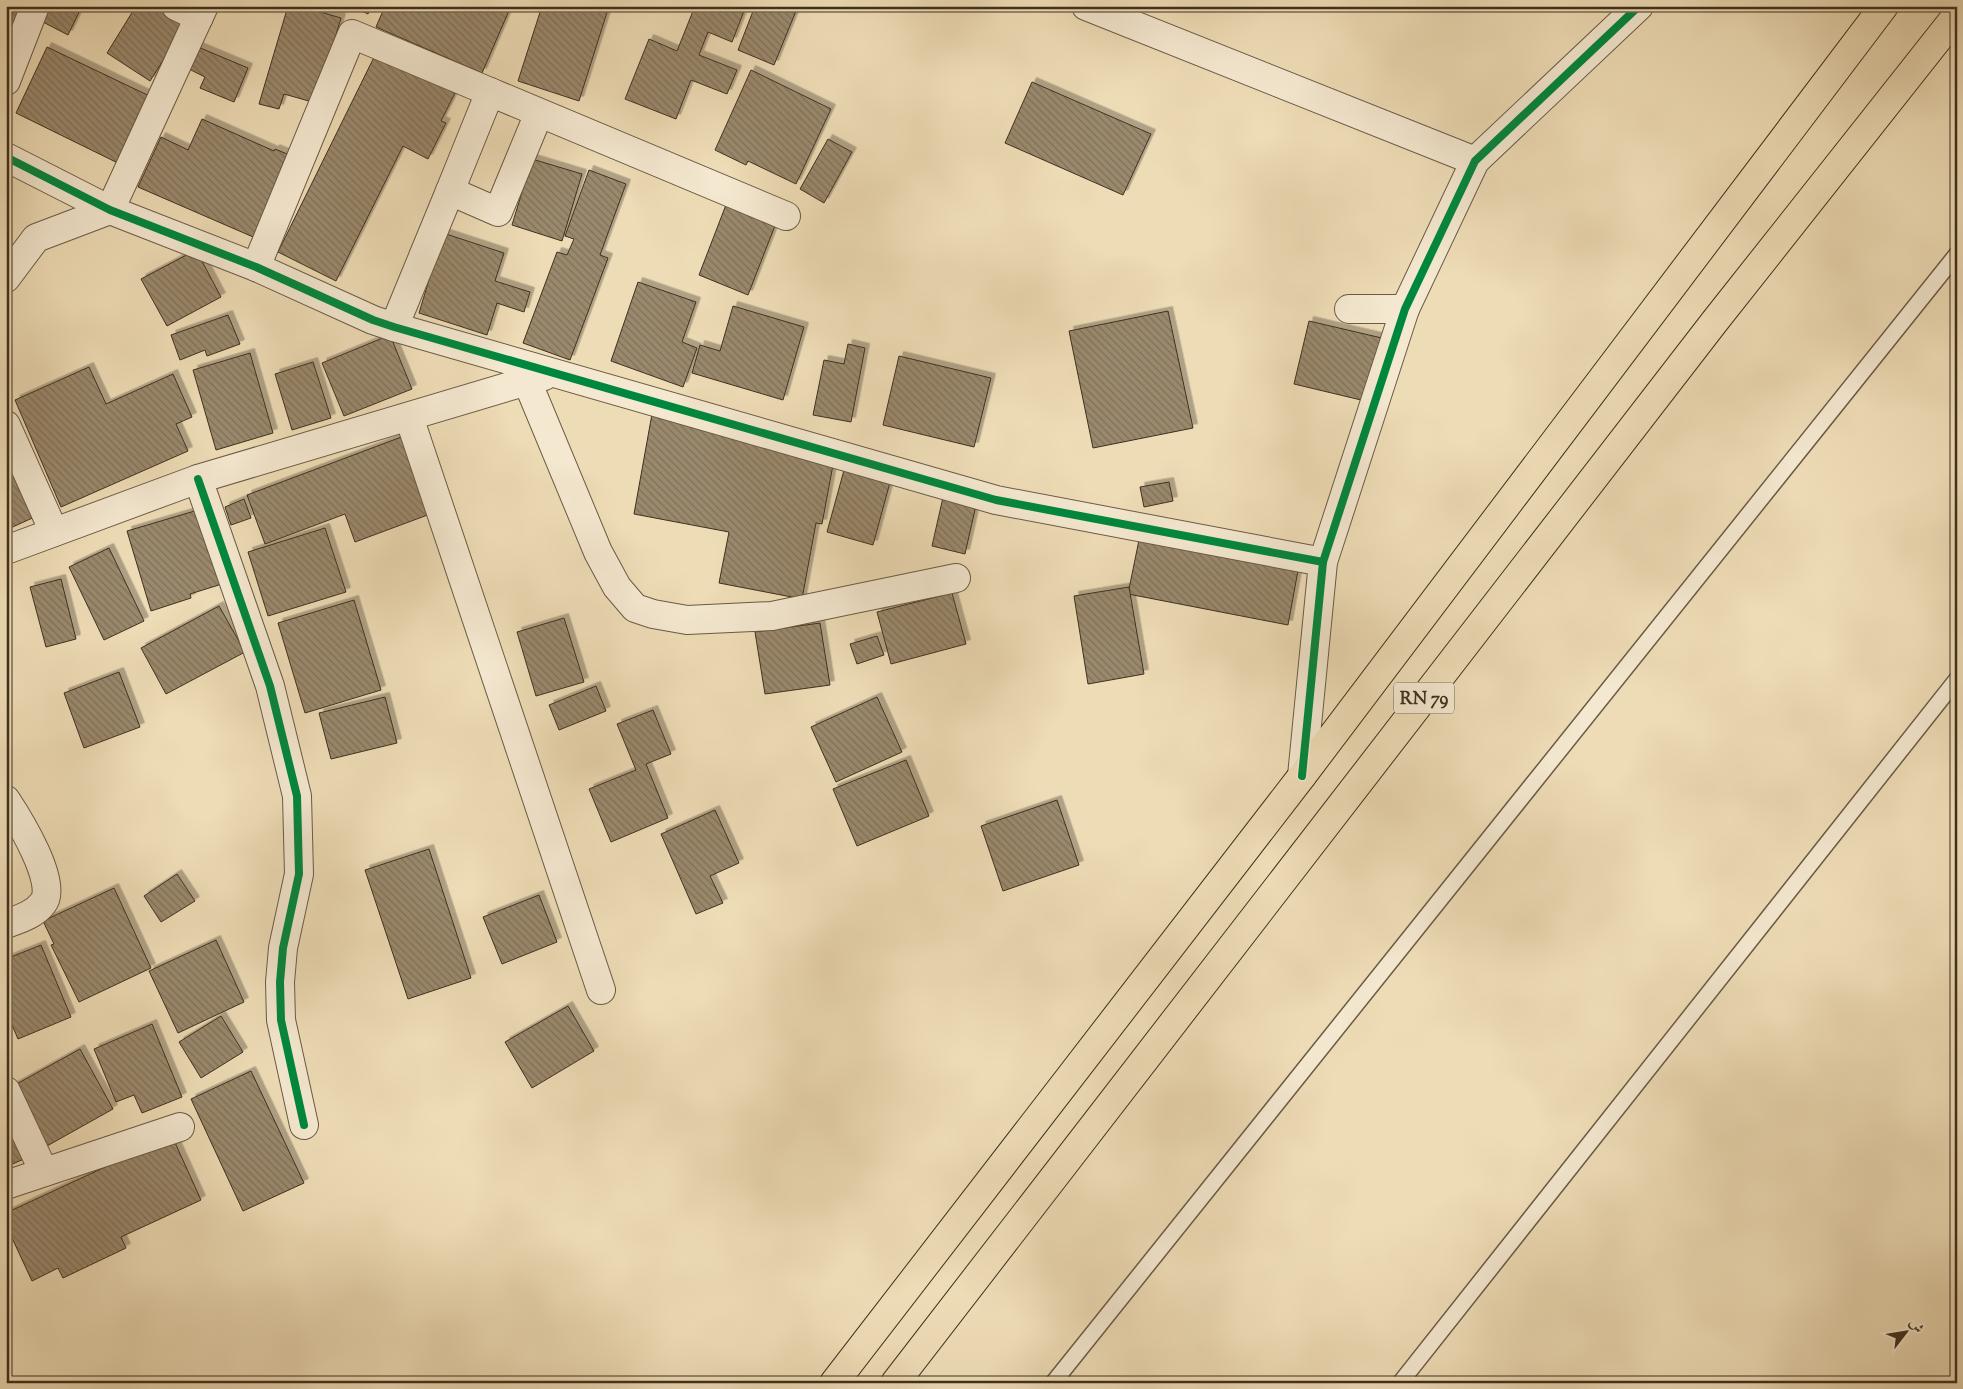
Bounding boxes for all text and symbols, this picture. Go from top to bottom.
road number: RN 79 [1394,682,1454,714]
north arrow [1880,1306,1930,1356]
text: ش [1903,1315,1928,1338]

